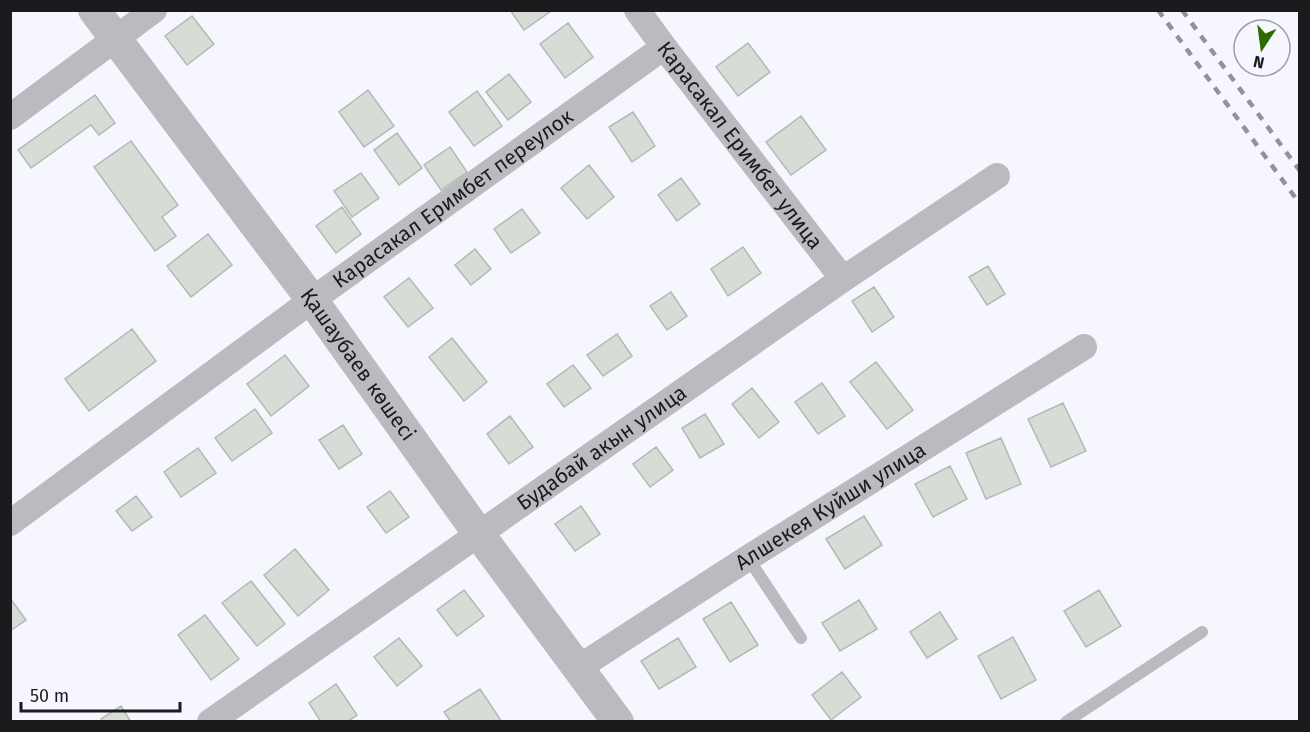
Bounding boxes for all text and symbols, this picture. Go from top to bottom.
north arrow [1232,18,1292,78]
street label: Карасакал Еримбет улица [652,36,828,254]
text: N [1251,52,1266,73]
street label: Карасакал Еримбет переулок [328,103,578,294]
street label: Қашаубаев көшесі [295,283,421,446]
street label: Будабай акын улица [512,380,692,516]
street label: Алшекея Куйши улица [730,437,931,576]
scale bar [21,675,180,713]
text: 50 m [30,685,69,707]

